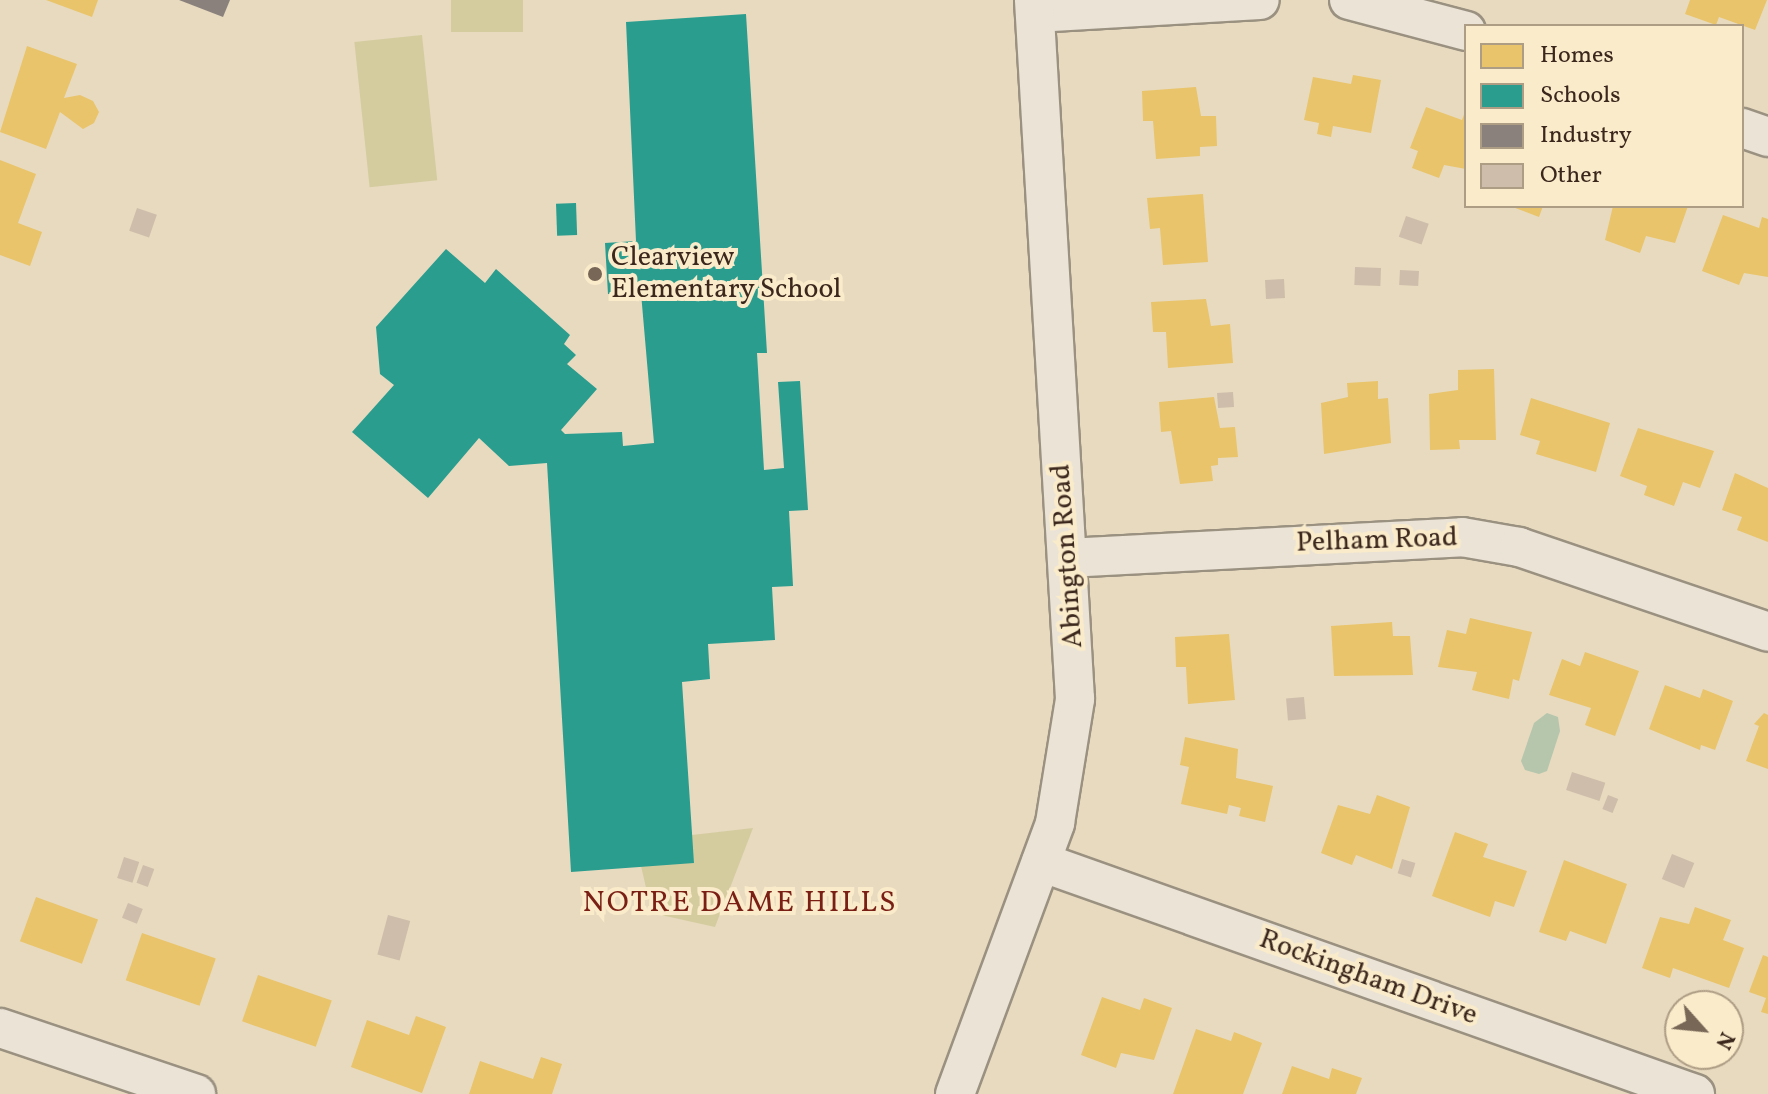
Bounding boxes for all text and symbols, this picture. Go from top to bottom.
legend [1464,24,1744,208]
text: Homes [1540,39,1614,73]
text: Schools [1540,79,1620,113]
text: Industry [1540,119,1632,153]
text: Other [1540,159,1602,193]
place label: Clearview Elementary School [611,241,842,307]
marker: Clearview Elementary School [586,265,604,283]
street label: Abington Road [1045,463,1091,649]
street label: Pelham Road [1296,521,1458,561]
district label: NOTRE DAME HILLS [583,885,897,921]
street label: Rockingham Drive [1254,923,1482,1033]
north arrow [1664,990,1744,1070]
text: N [1707,1026,1741,1054]

